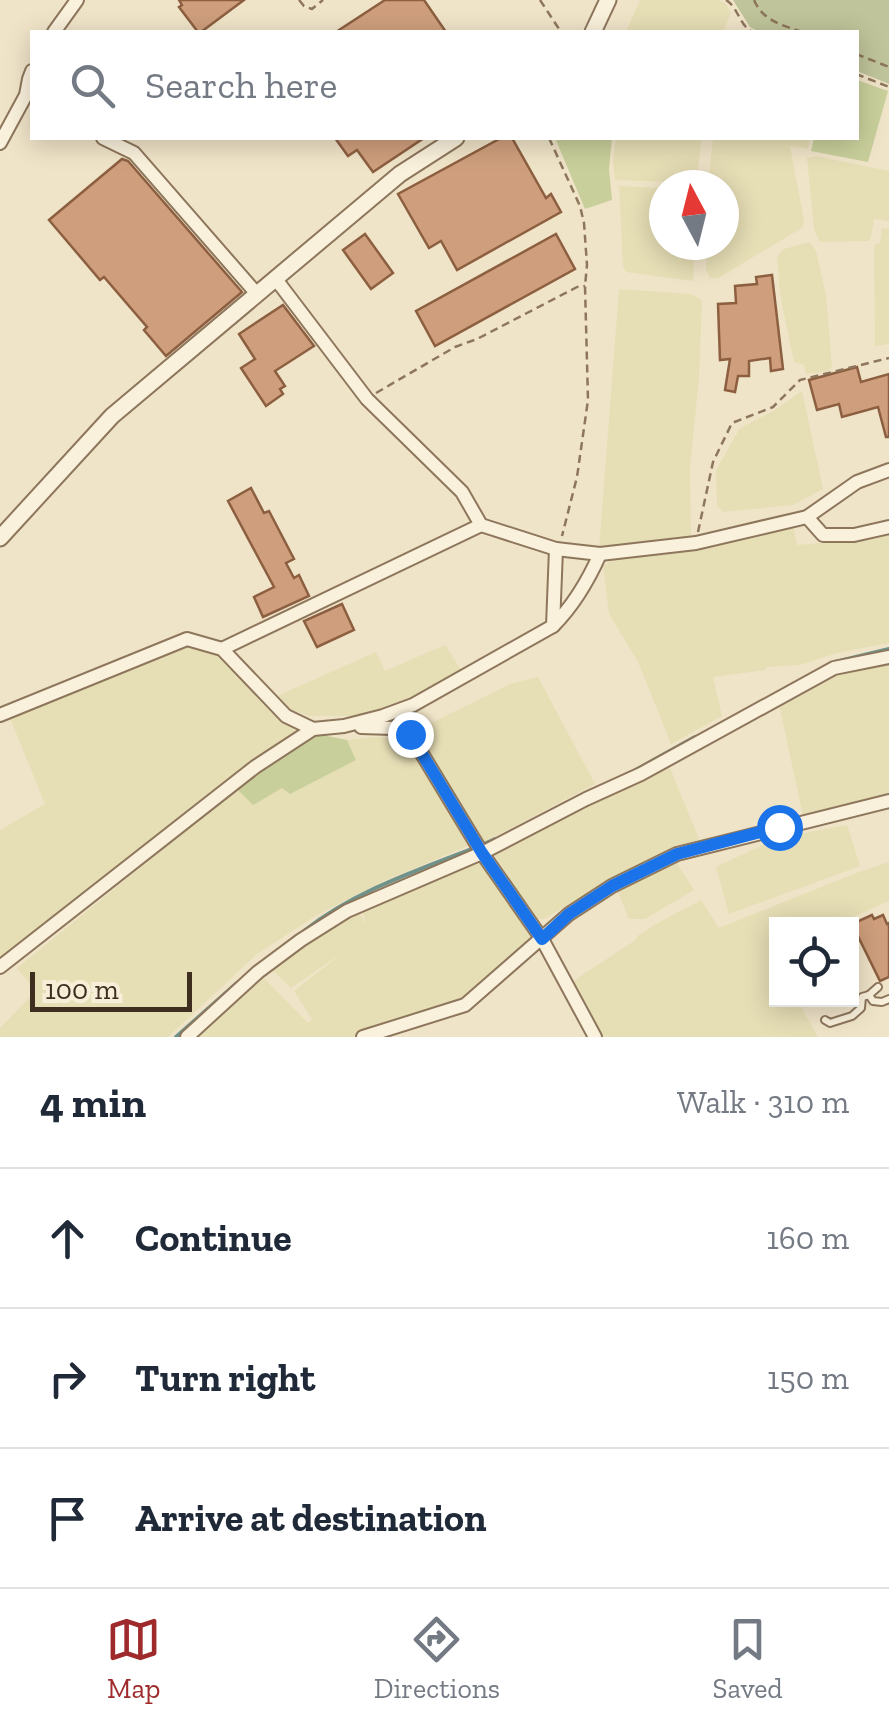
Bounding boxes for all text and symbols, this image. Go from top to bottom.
search box [30,30,859,140]
icon: search [65,58,120,113]
text: Search here [145,62,337,108]
north arrow [649,170,739,260]
route end [388,712,434,758]
route start [757,805,803,851]
map controls [769,917,859,1007]
button: locate [769,917,859,1007]
scale bar [30,967,192,1011]
text: 100 m [45,973,119,1006]
text: 4 min [40,1077,146,1128]
text: Walk · 310 m [677,1083,849,1121]
icon: ahead [40,1211,95,1266]
text: Continue [135,1215,292,1261]
text: 160 m [766,1219,849,1257]
icon: right [40,1351,95,1406]
text: Turn right [135,1355,315,1401]
text: 150 m [767,1359,849,1397]
icon: arrive [40,1491,95,1546]
text: Arrive at destination [135,1495,486,1541]
tab: Map [106,1612,161,1705]
tab: Directions [374,1612,500,1705]
tab: Saved [713,1612,783,1705]

